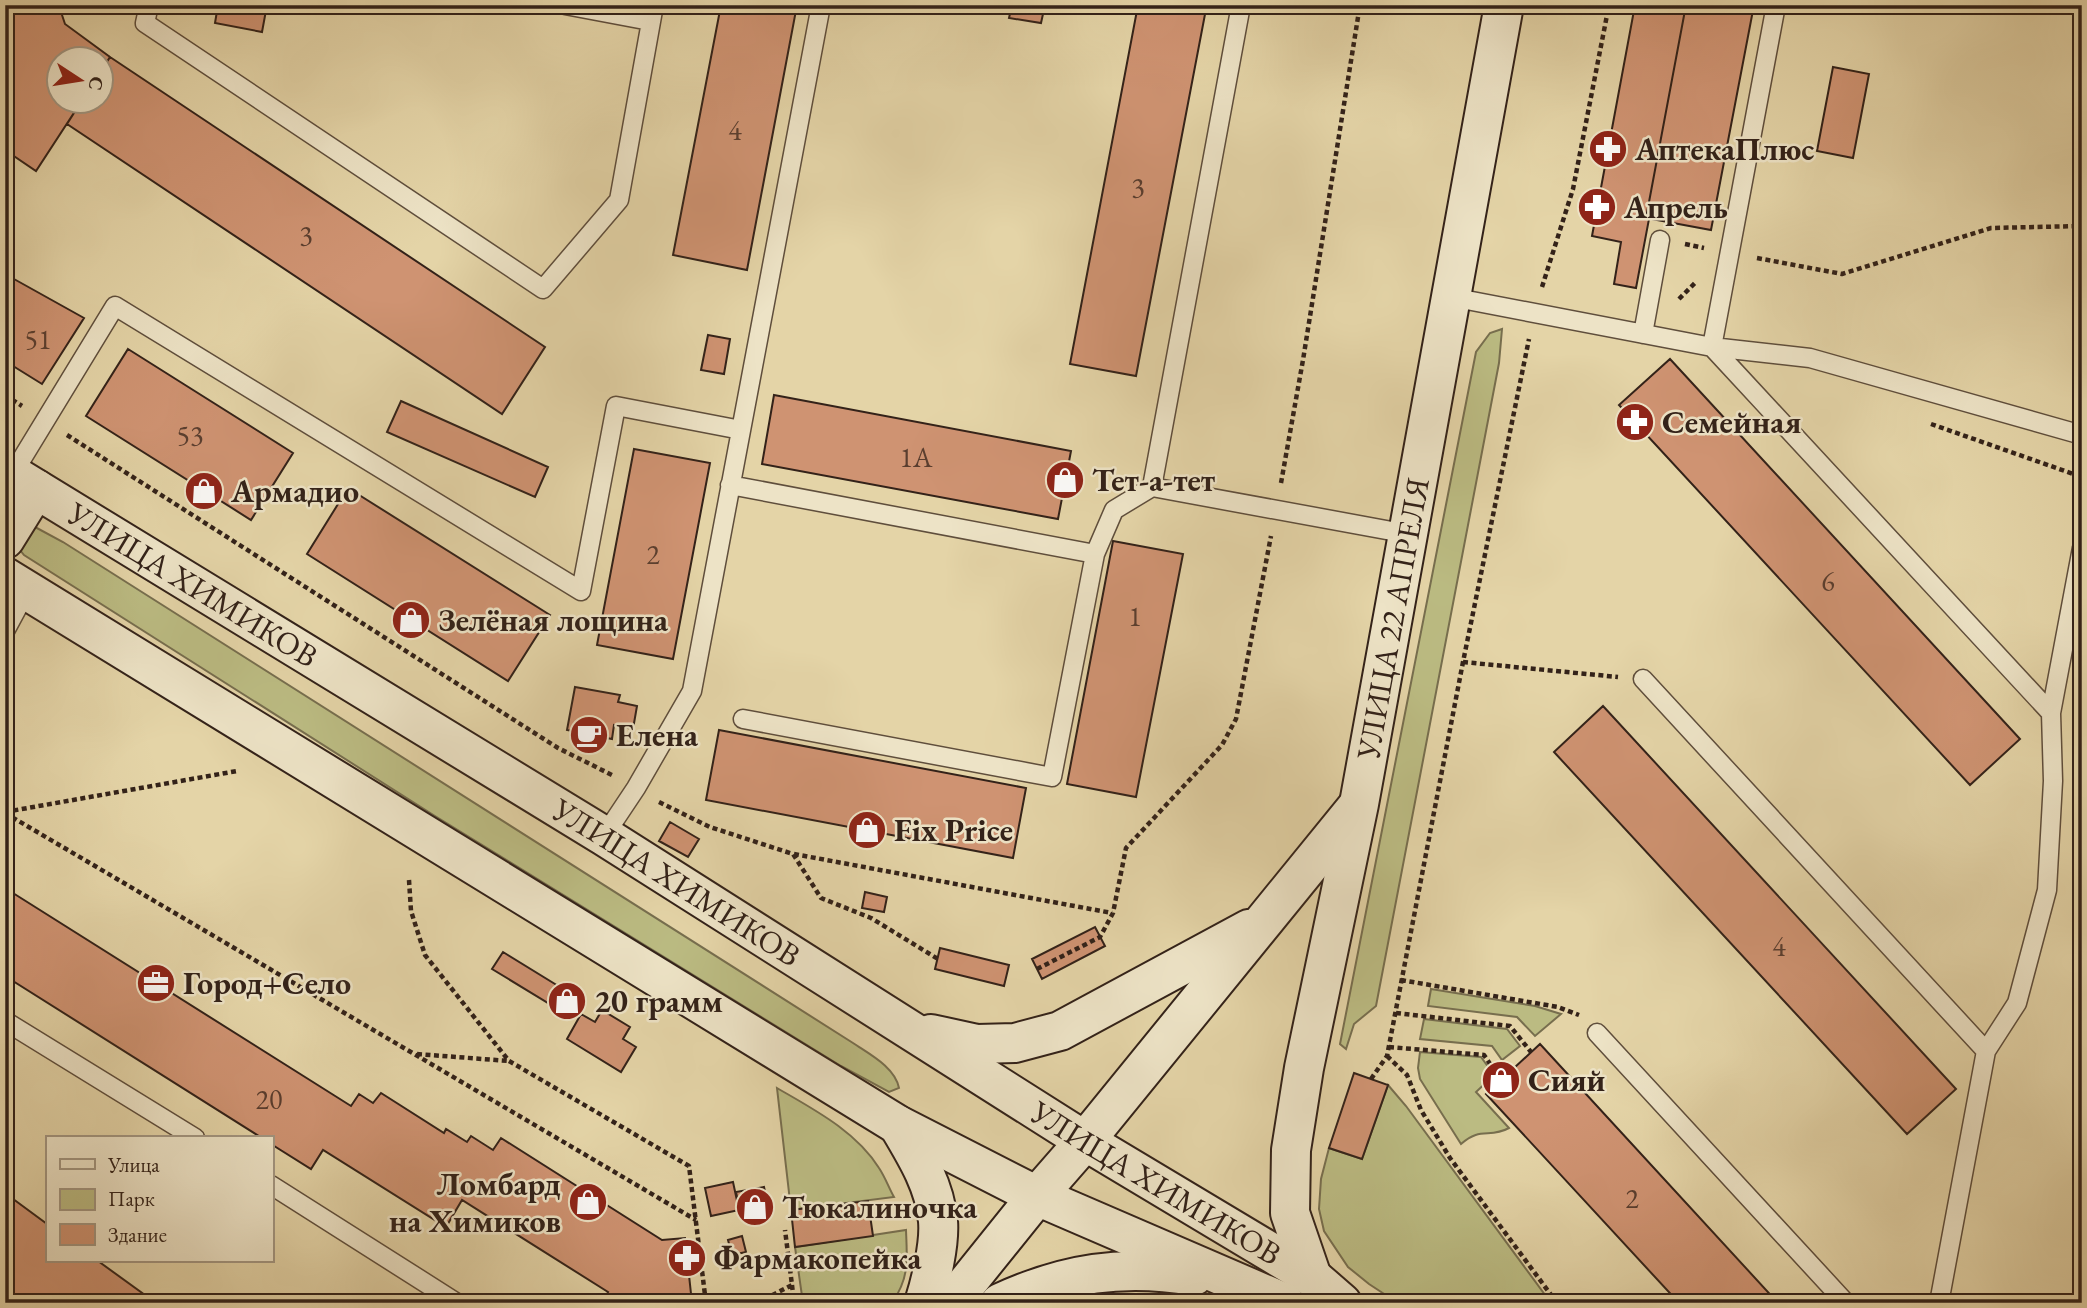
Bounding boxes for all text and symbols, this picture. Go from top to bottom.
north arrow [46,46,116,116]
text: С [83,74,110,93]
house number: 4 [728,112,742,148]
pharmacy icon: АптекаПлюс [1587,128,1629,170]
place label: АптекаПлюс [1634,128,1815,170]
house number: 3 [1131,169,1145,205]
pharmacy icon: Апрель [1576,186,1618,228]
place label: Апрель [1623,186,1728,228]
house number: 3 [299,217,313,253]
house number: 51 [25,321,51,357]
pharmacy icon: Семейная [1614,401,1656,443]
place label: Семейная [1662,401,1801,443]
house number: 53 [177,417,203,453]
house number: 1А [900,439,933,475]
shop icon: Тет-а-тет [1044,459,1086,501]
place label: Тет-а-тет [1092,459,1216,501]
shop icon: Армадио [183,470,225,512]
place label: Армадио [230,470,359,512]
street label: УЛИЦА 22 АПРЕЛЯ [1346,474,1439,764]
street label: УЛИЦА ХИМИКОВ [59,492,326,677]
house number: 2 [646,536,660,572]
house number: 6 [1821,563,1835,599]
house number: 1 [1128,598,1142,634]
shop icon: Зелёная лощина [390,599,432,641]
place label: Зелёная лощина [438,599,669,641]
cafe icon: Елена [568,714,610,756]
place label: Елена [616,714,699,756]
street label: УЛИЦА ХИМИКОВ [544,788,809,976]
shop icon: Fix Price [846,809,888,851]
place label: Fix Price [894,809,1013,851]
house number: 4 [1772,928,1786,964]
office icon: Город+Село [135,962,177,1004]
place label: Город+Село [183,962,351,1004]
shop icon: 20 грамм [546,980,588,1022]
place label: 20 грамм [594,980,723,1022]
shop icon: Сияй [1480,1059,1522,1101]
place label: Сияй [1528,1059,1606,1101]
house number: 20 [256,1081,282,1117]
street label: УЛИЦА ХИМИКОВ [1022,1090,1289,1275]
legend [46,1136,273,1262]
text: Улица [107,1151,160,1178]
place label: Ломбард на Химиков [389,1163,561,1242]
house number: 2 [1625,1180,1639,1216]
shop icon: Ломбард на Химиков [567,1181,609,1223]
text: Парк [108,1185,155,1212]
shop icon: Тюкалиночка [734,1186,776,1228]
place label: Тюкалиночка [782,1186,978,1228]
text: Здание [108,1221,167,1248]
pharmacy icon: Фармакопейка [666,1237,708,1279]
place label: Фармакопейка [714,1237,922,1279]

